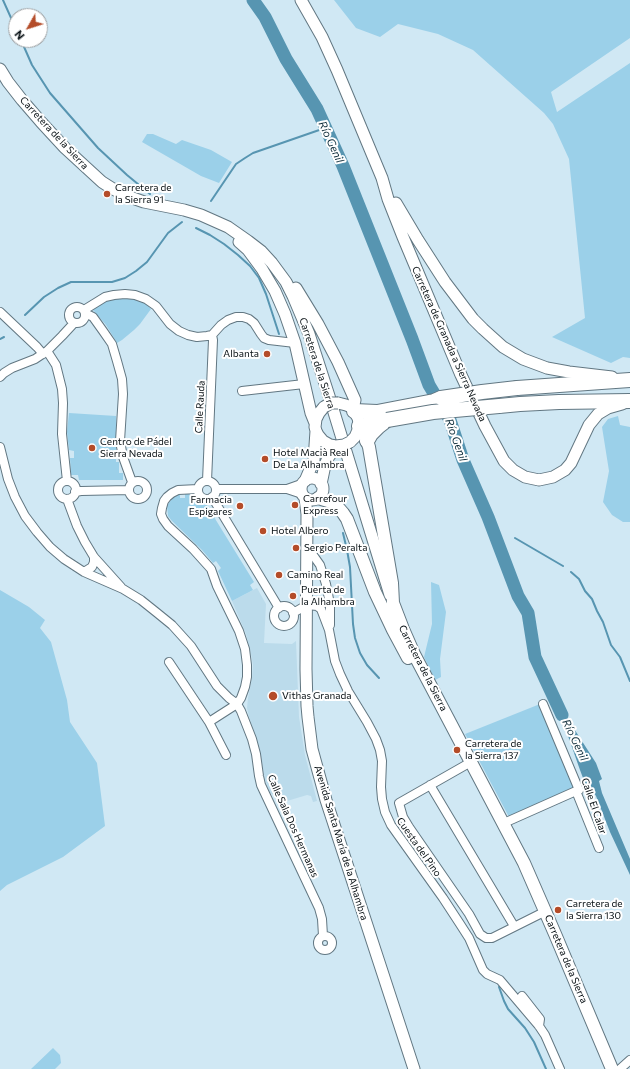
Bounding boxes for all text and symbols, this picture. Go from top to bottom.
north arrow [8,8,48,48]
text: N [11,28,27,43]
street label: Carretera de la Sierra [17,94,91,172]
water label: Río Genil [316,119,346,165]
place label: Carretera de la Sierra 91 [115,182,171,206]
marker: Carretera de la Sierra 91 [102,189,112,199]
street label: Carretera de Granada a Sierra Nevada [409,265,489,423]
street label: Carretera de la Sierra [297,316,337,410]
place label: Albanta [223,348,259,360]
marker: Albanta [262,349,272,359]
street label: Calle Rauda [193,380,207,434]
water label: Río Genil [442,417,470,463]
place label: Centro de Pádel Sierra Nevada [100,436,172,460]
marker: Centro de Pádel Sierra Nevada [87,443,97,453]
place label: Hotel Macià Real De La Alhambra [273,447,349,470]
marker: Hotel Macià Real De La Alhambra [260,454,270,464]
place label: Carrefour Express [303,493,347,516]
place label: Farmacia Espigares [189,494,232,518]
marker: Carrefour Express [290,500,300,510]
marker: Farmacia Espigares [235,501,245,511]
place label: Hotel Albero [271,525,329,537]
marker: Hotel Albero [258,526,268,536]
place label: Sergio Peralta [304,542,367,554]
marker: Sergio Peralta [291,543,301,553]
place label: Camino Real [287,569,343,581]
marker: Camino Real [274,570,284,580]
place label: Puerta de la Alhambra [301,584,355,608]
marker: Puerta de la Alhambra [288,591,298,601]
street label: Carretera de la Sierra [396,623,450,713]
marker: Vithas Granada [267,690,279,702]
place label: Vithas Granada [282,690,351,702]
water label: Río Genil [559,717,591,763]
place label: Carretera de la Sierra 137 [465,738,521,762]
marker: Carretera de la Sierra 137 [452,745,462,755]
street label: Avenida Santa María de la Alhambra [312,764,370,922]
street label: Calle Sala Dos Hermanas [265,773,321,879]
street label: Calle El Calar [579,776,609,836]
street label: Cuesta del Pino [394,815,444,879]
place label: Carretera de la Sierra 130 [566,898,622,922]
marker: Carretera de la Sierra 130 [553,905,563,915]
street label: Carretera de la Sierra [542,913,590,1005]

